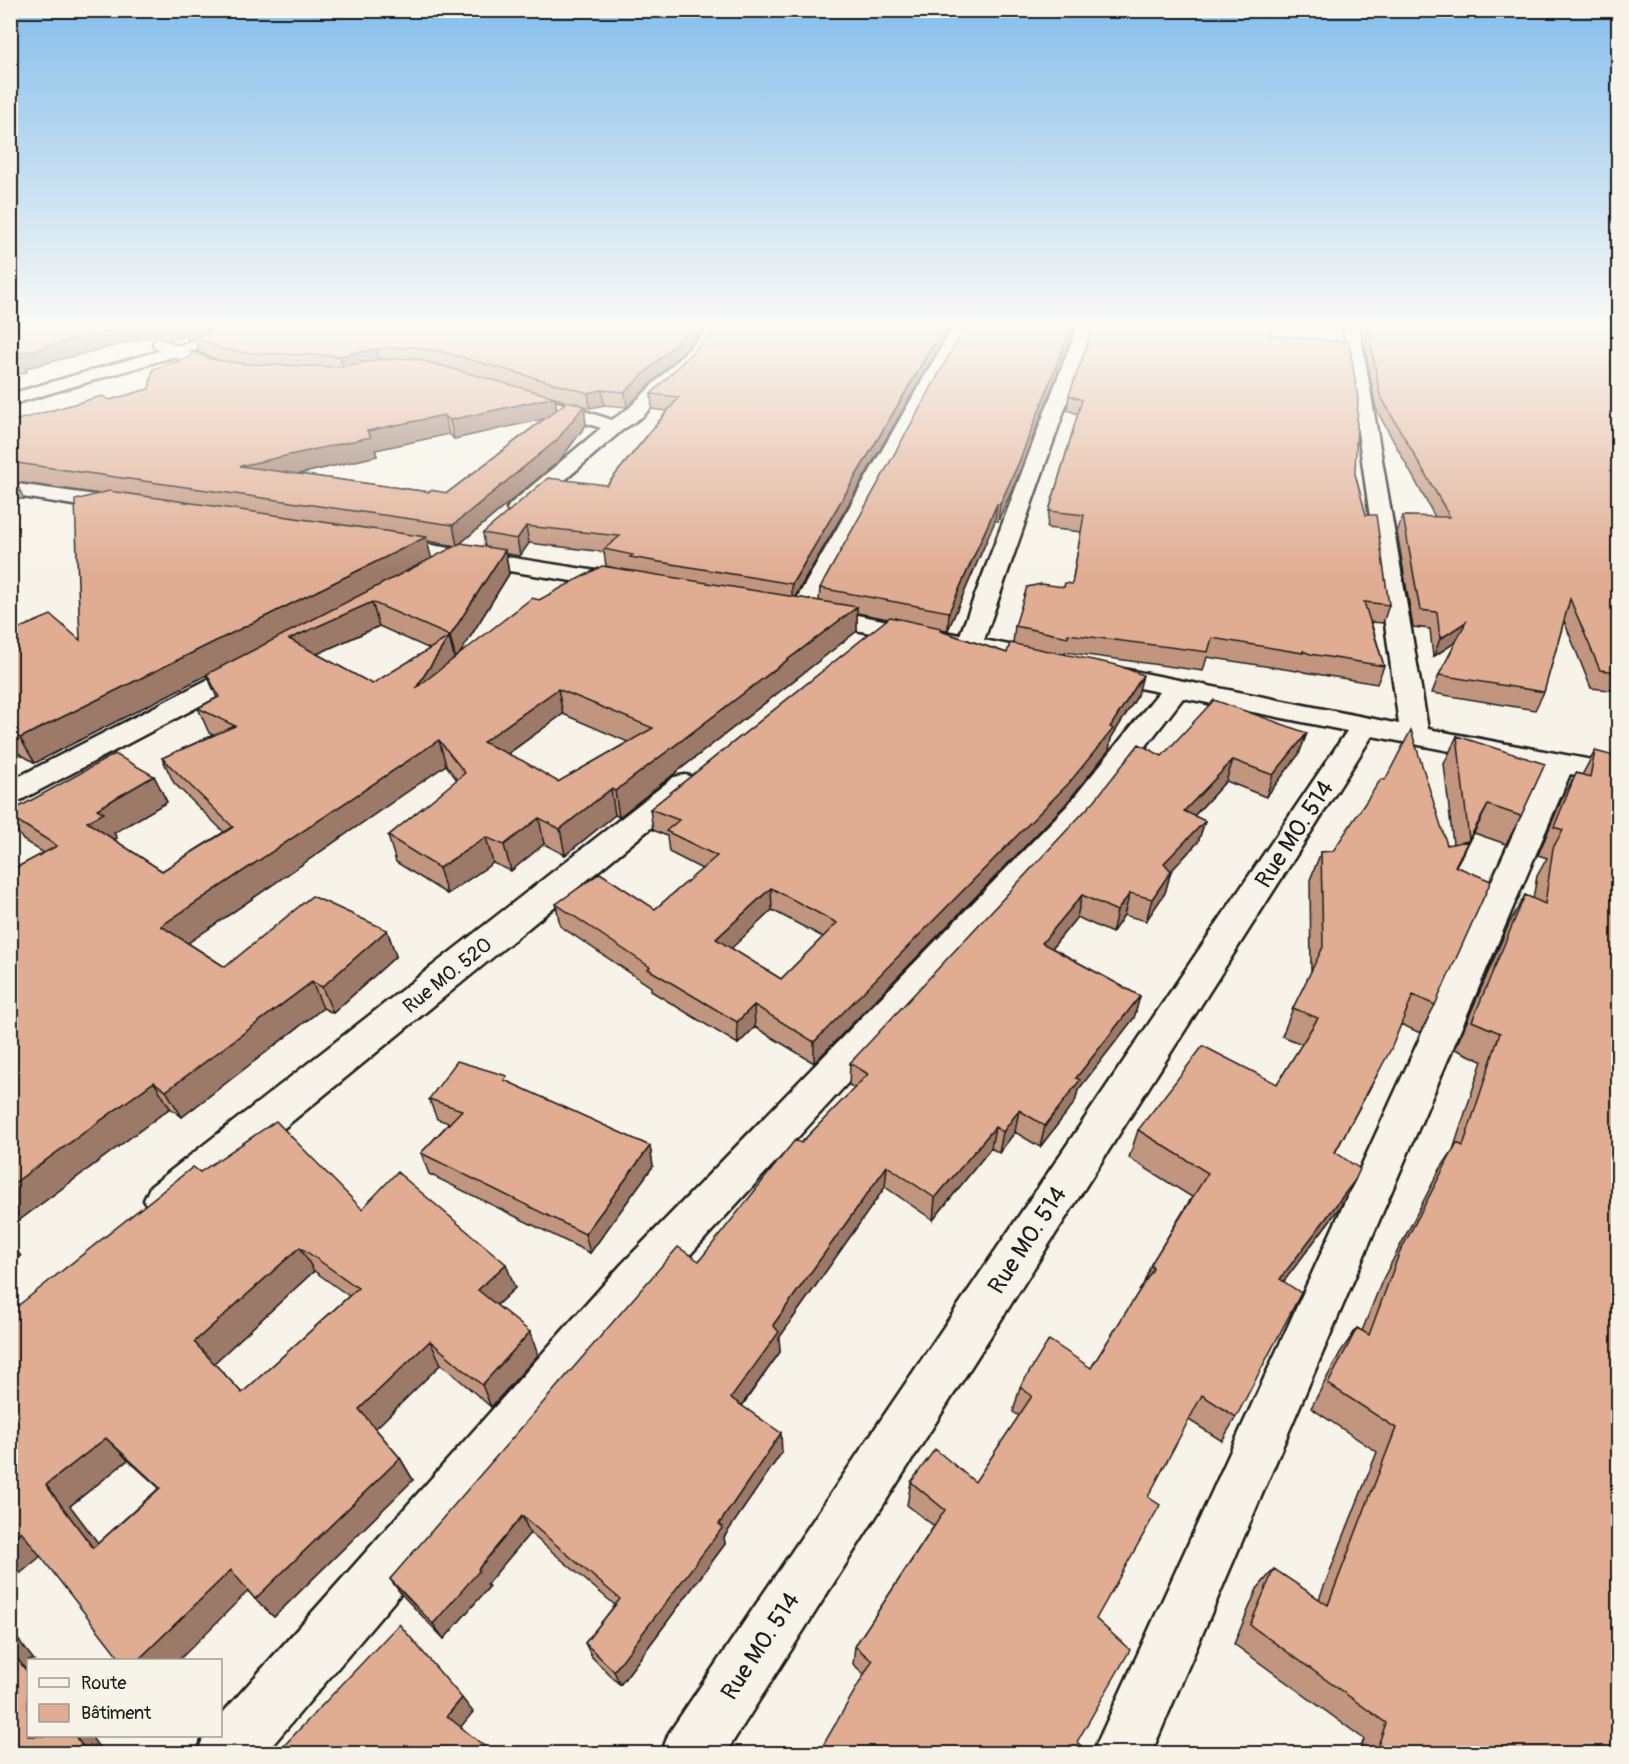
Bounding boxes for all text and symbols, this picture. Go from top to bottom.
street label: Rue MO. 514 [1249,775,1340,893]
street label: Rue MO. 520 [398,932,497,1019]
street label: Rue MO. 514 [982,1181,1073,1299]
street label: Rue MO. 514 [715,1587,806,1705]
legend [27,1659,222,1737]
text: Route [81,1672,126,1695]
text: Bâtiment [81,1702,152,1725]

